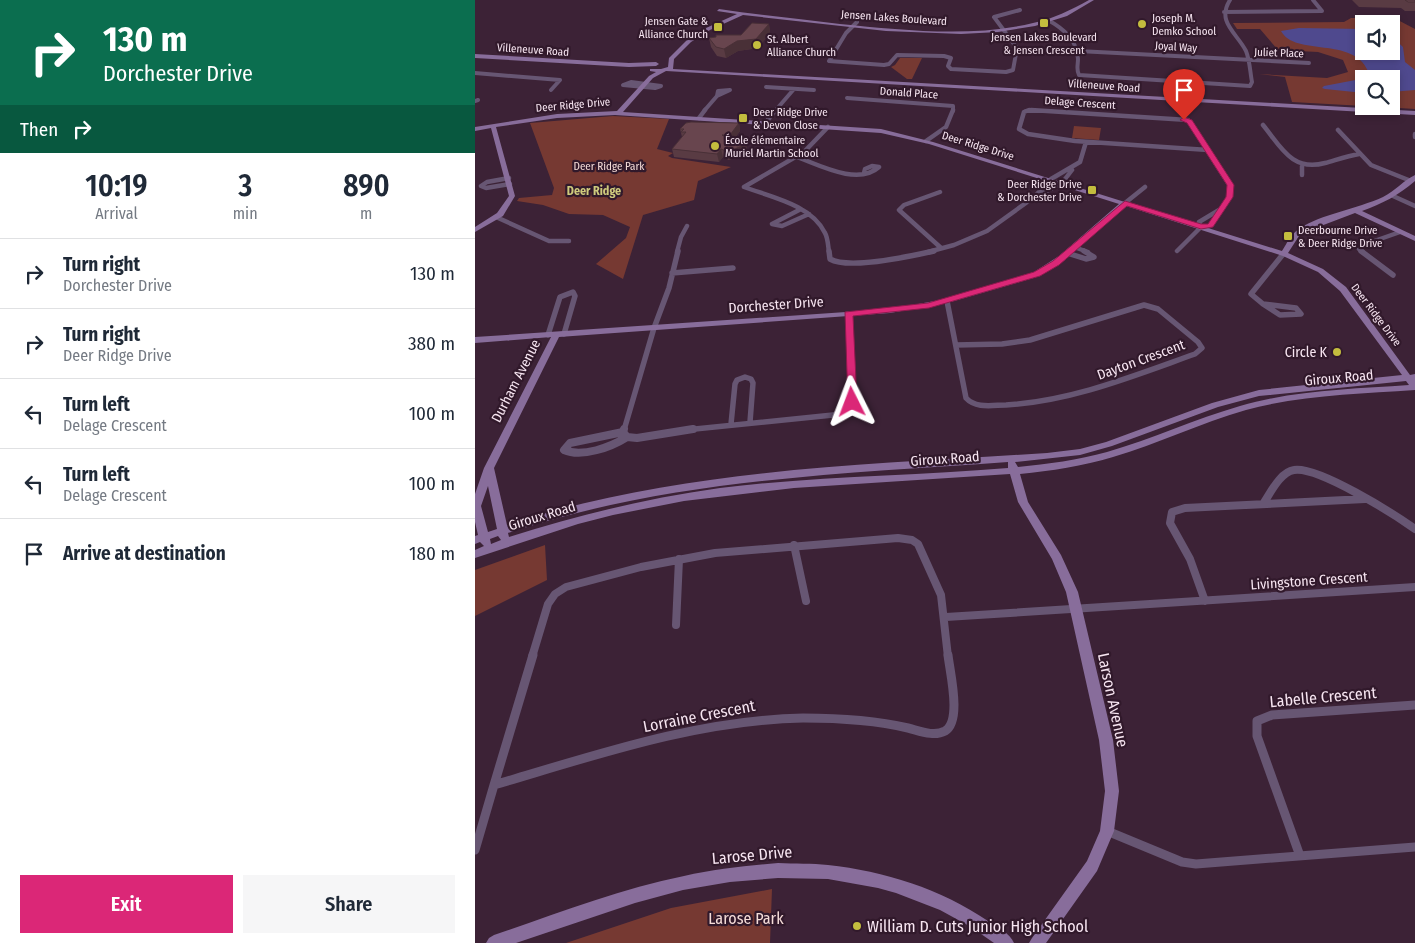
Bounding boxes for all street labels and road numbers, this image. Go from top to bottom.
street label: Jensen Lakes Boulevard [841,8,947,28]
street label: Joyal Way [1154,39,1198,55]
street label: Villeneuve Road [497,41,569,59]
street label: Juliet Place [1254,46,1304,60]
street label: Villeneuve Road [1068,77,1140,95]
street label: Donald Place [879,84,939,102]
street label: Delage Crescent [1044,94,1116,112]
street label: Deer Ridge Drive [535,95,611,115]
street label: Deer Ridge Drive [940,129,1016,163]
street label: Deer Ridge Drive [1348,281,1404,349]
street label: Dorchester Drive [728,293,824,317]
street label: Dayton Crescent [1095,336,1188,384]
street label: Durham Avenue [488,337,544,425]
street label: Giroux Road [1304,367,1374,389]
street label: Giroux Road [910,448,980,470]
street label: Giroux Road [506,498,578,534]
street label: Livingstone Crescent [1250,568,1369,594]
street label: Larson Avenue [1094,651,1132,749]
street label: Labelle Crescent [1269,683,1378,711]
street label: Lorraine Crescent [641,696,757,736]
street label: Larose Drive [711,842,793,868]

